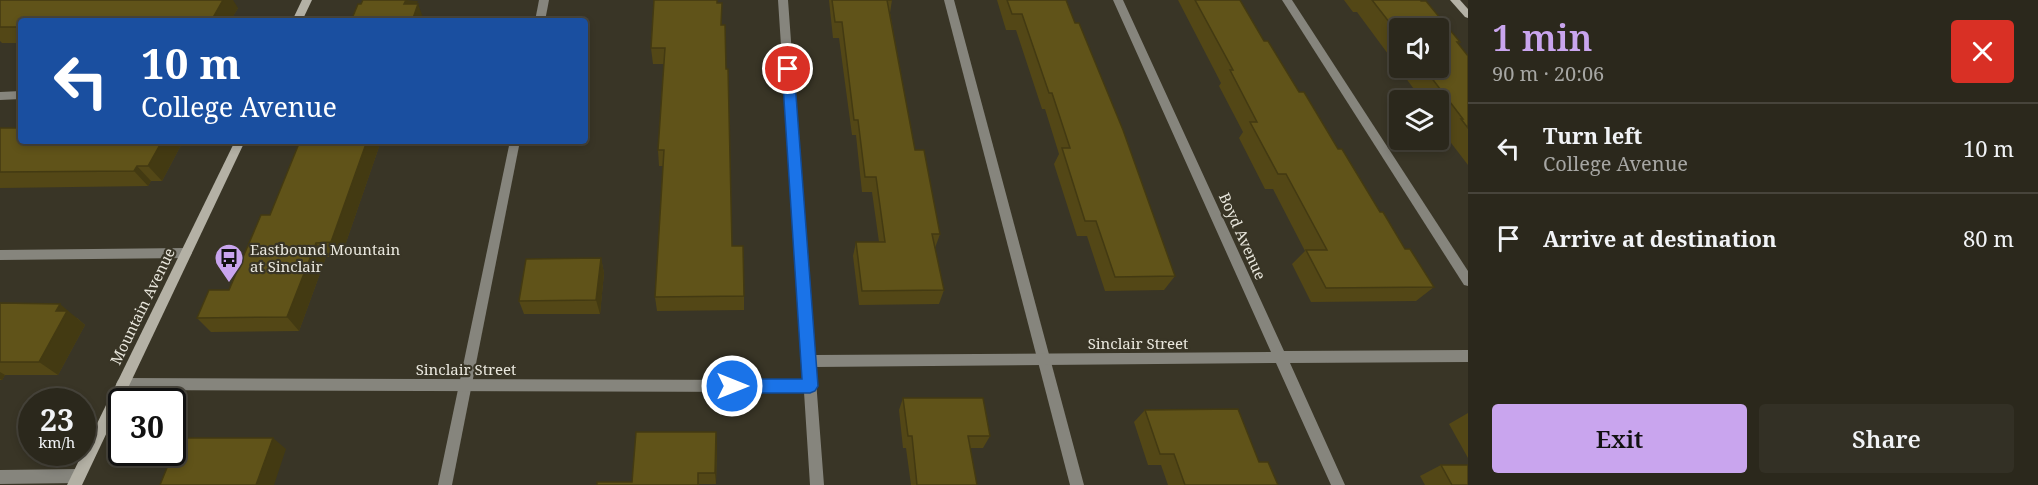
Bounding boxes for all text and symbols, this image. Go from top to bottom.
text: 1 min [1492,13,1593,62]
map controls [1389,18,1449,150]
button: sound [1389,18,1449,78]
button: close [1951,20,2014,83]
text: 10 m [141,34,241,91]
icon: left [42,42,120,120]
pin [762,43,813,94]
icon: arrive [771,52,804,85]
text: 90 m · 20:06 [1492,60,1604,87]
text: College Avenue [141,88,337,125]
button: layers [1389,90,1449,150]
text: Turn left [1543,120,1642,150]
icon: left [1492,132,1525,165]
text: 10 m [1963,133,2014,163]
text: College Avenue [1543,150,1688,177]
street label: Boyd Avenue [1215,189,1271,283]
icon: arrive [1492,222,1525,255]
text: Arrive at destination [1543,223,1777,253]
text: 80 m [1963,223,2014,253]
place label: Eastbound Mountain at Sinclair [250,239,400,276]
bus stop icon: Eastbound Mountain at Sinclair [213,242,245,284]
street label: Mountain Avenue [105,244,179,368]
street label: Sinclair Street [1088,333,1188,353]
position arrow [700,354,764,418]
street label: Sinclair Street [416,359,516,379]
speed limit sign: 30 [108,388,186,466]
text: 23 [40,399,74,440]
button: Exit [1492,404,1747,473]
button: Share [1759,404,2014,473]
text: km/h [39,432,75,452]

